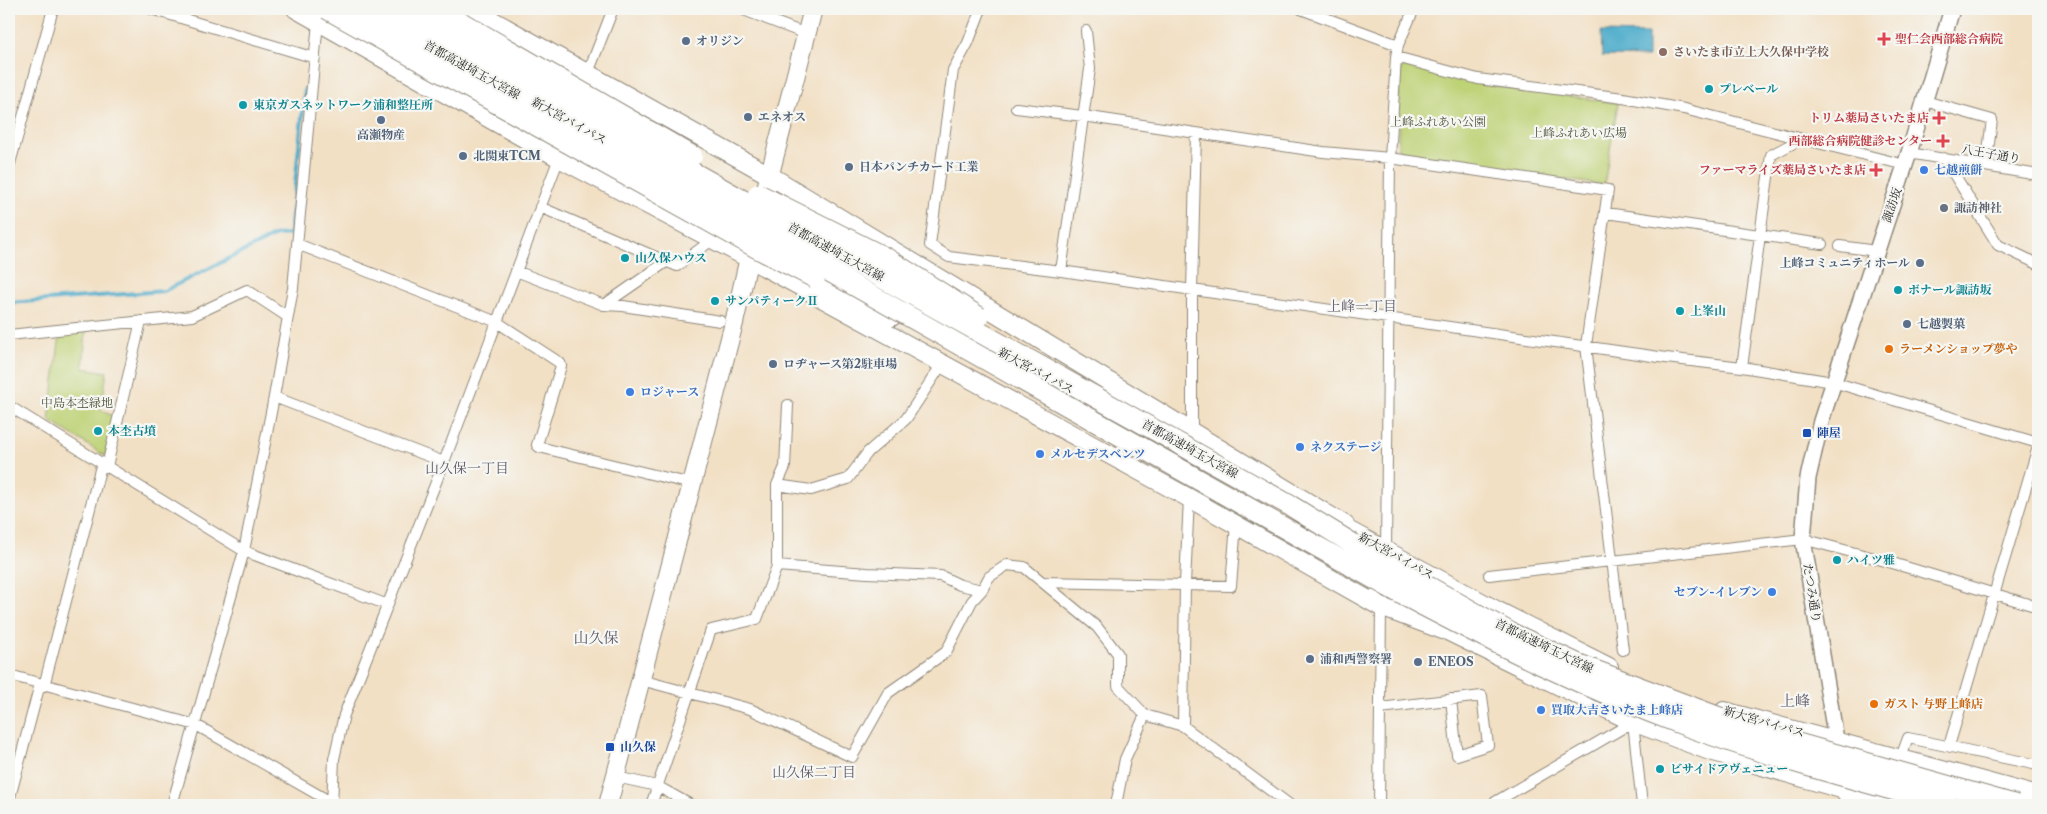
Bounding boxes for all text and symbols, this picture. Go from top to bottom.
place label: 聖仁会西部総合病院 [1895,31,2003,46]
marker: 聖仁会西部総合病院 [1877,32,1891,46]
place label: オリジン [696,33,744,48]
marker: オリジン [680,35,692,47]
street label: 首都高速埼玉大宮線 [421,37,523,102]
place label: さいたま市立上大久保中学校 [1673,44,1829,59]
marker: さいたま市立上大久保中学校 [1657,46,1669,58]
place label: プレベール [1719,81,1778,96]
marker: プレベール [1703,83,1715,95]
street label: 新大宮バイパス [529,94,610,147]
place label: 東京ガスネットワーク浦和整圧所 [253,97,433,112]
marker: 東京ガスネットワーク浦和整圧所 [237,99,249,111]
place label: エネオス [758,109,806,124]
place label: トリム薬局さいたま店 [1809,110,1929,125]
marker: エネオス [742,111,754,123]
marker: トリム薬局さいたま店 [1933,112,1945,124]
marker: 高瀬物産 [375,114,387,126]
park label: 上峰ふれあい公園 [1390,114,1486,129]
park label: 上峰ふれあい広場 [1531,125,1627,140]
place label: 高瀬物産 [357,127,405,142]
place label: 西部総合病院健診センター [1788,133,1932,148]
marker: 西部総合病院健診センター [1936,134,1950,148]
street label: 八王子通り [1960,141,2022,166]
place label: 北関東TCM [473,148,541,163]
marker: 北関東TCM [457,150,469,162]
place label: 日本パンチカード工業 [859,159,979,174]
marker: 日本パンチカード工業 [843,161,855,173]
place label: ファーマライズ薬局さいたま店 [1699,162,1866,177]
place label: 七越煎餅 [1934,162,1983,177]
marker: ファーマライズ薬局さいたま店 [1870,164,1882,176]
marker: 七越煎餅 [1918,164,1930,176]
street label: 諏訪坂 [1879,185,1904,224]
place label: 諏訪神社 [1954,200,2002,215]
marker: 諏訪神社 [1938,202,1950,214]
street label: 首都高速埼玉大宮線 [785,219,887,284]
place label: 山久保ハウス [635,250,707,265]
marker: 山久保ハウス [619,252,631,264]
place label: 上峰コミュニティホール [1779,255,1910,270]
marker: 上峰コミュニティホール [1914,257,1926,269]
place label: ボナール諏訪坂 [1908,282,1992,297]
marker: ボナール諏訪坂 [1892,284,1904,296]
place label: サンパティークⅡ [725,293,819,308]
marker: サンパティークⅡ [709,295,721,307]
district label: 上峰一丁目 [1327,297,1397,315]
place label: 上峯山 [1690,303,1726,318]
marker: 上峯山 [1674,305,1686,317]
place label: 七越製菓 [1917,316,1966,331]
marker: 七越製菓 [1901,318,1913,330]
place label: ラーメンショップ夢や [1899,341,2018,356]
marker: ラーメンショップ夢や [1883,343,1895,355]
street label: 新大宮バイパス [996,344,1077,397]
place label: ロヂャース第2駐車場 [783,356,897,371]
marker: ロヂャース第2駐車場 [767,358,779,370]
place label: ロジャース [640,384,699,399]
marker: ロジャース [624,386,636,398]
park label: 中島本杢緑地 [41,395,113,410]
street label: 首都高速埼玉大宮線 [1139,416,1241,481]
place label: 本杢古墳 [108,423,156,438]
marker: 本杢古墳 [92,425,104,437]
place label: 陣屋 [1817,425,1841,440]
marker: 陣屋 [1801,427,1813,439]
place label: ネクステージ [1310,439,1381,454]
marker: ネクステージ [1294,441,1306,453]
place label: メルセデスベンツ [1050,446,1146,461]
marker: メルセデスベンツ [1034,448,1046,460]
district label: 山久保一丁目 [425,459,509,477]
street label: 新大宮バイパス [1356,529,1437,582]
place label: ハイツ雅 [1847,552,1895,567]
marker: ハイツ雅 [1831,554,1843,566]
street label: たつみ通り [1800,562,1825,624]
place label: セブン-イレブン [1674,584,1762,599]
marker: セブン-イレブン [1766,586,1778,598]
street label: 首都高速埼玉大宮線 [1492,615,1596,676]
district label: 山久保 [573,628,619,647]
place label: 浦和西警察署 [1320,651,1392,666]
marker: 浦和西警察署 [1304,653,1316,665]
place label: ENEOS [1428,654,1474,669]
marker: ENEOS [1412,656,1424,668]
district label: 上峰 [1780,691,1810,710]
place label: ガスト 与野上峰店 [1884,696,1983,711]
marker: ガスト 与野上峰店 [1868,698,1880,710]
place label: 買取大吉さいたま上峰店 [1551,702,1683,717]
street label: 新大宮バイパス [1722,703,1806,740]
marker: 買取大吉さいたま上峰店 [1535,704,1547,716]
place label: 山久保 [620,739,656,754]
marker: 山久保 [604,741,616,753]
place label: ビサイドアヴェニュー [1670,761,1788,776]
district label: 山久保二丁目 [772,763,856,781]
marker: ビサイドアヴェニュー [1654,763,1666,775]

